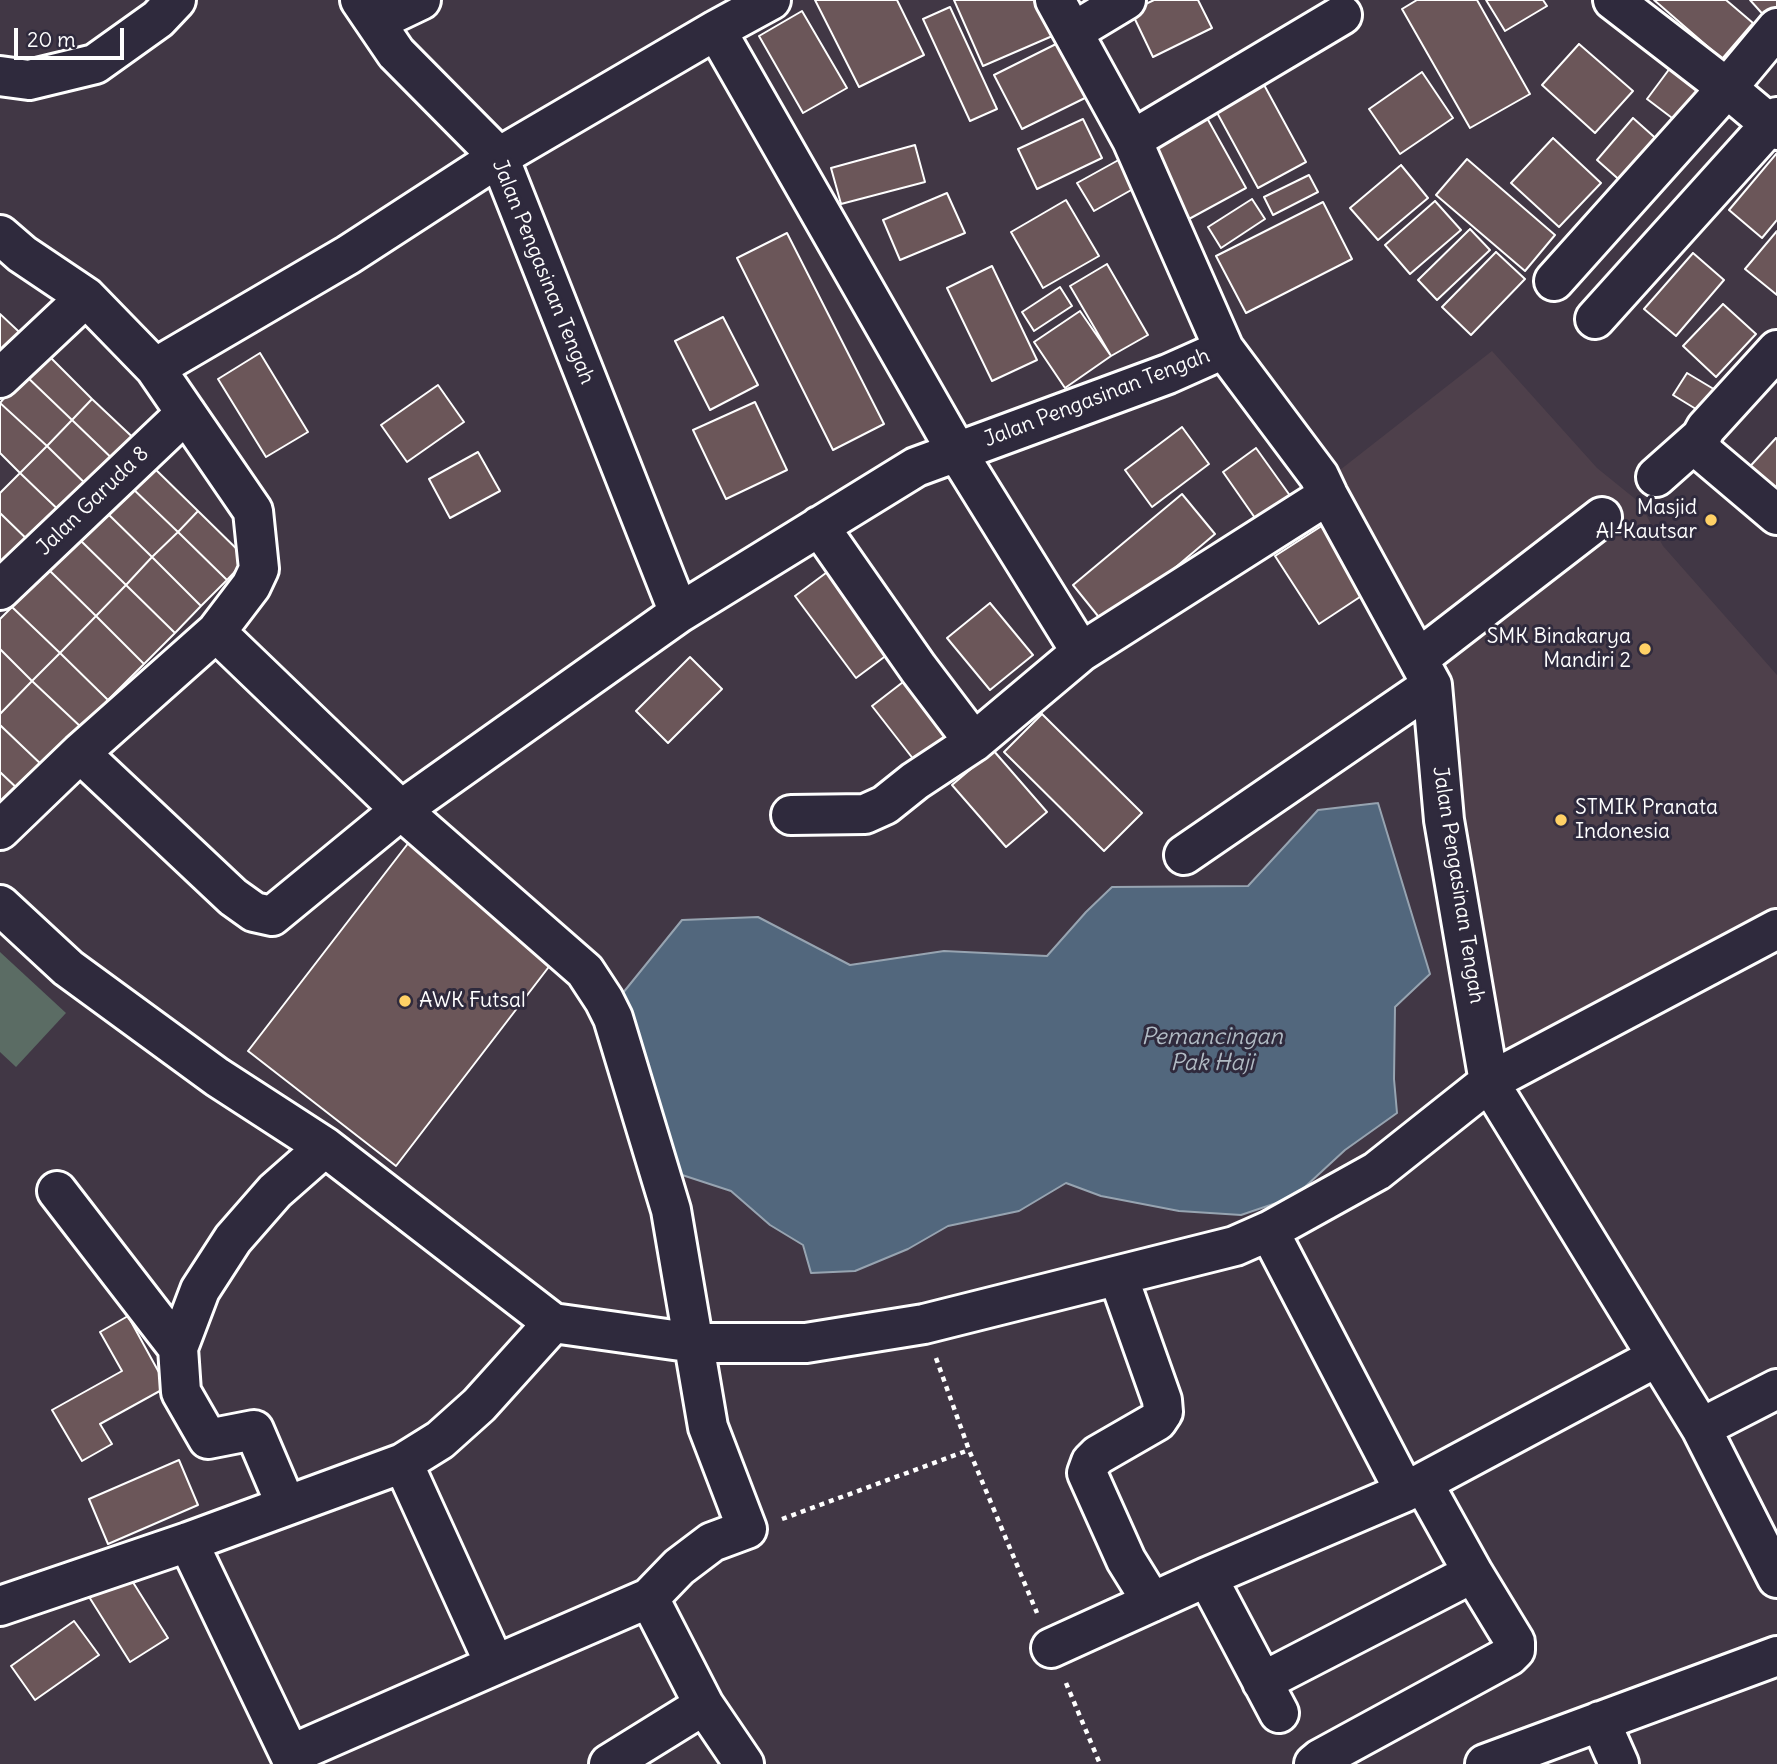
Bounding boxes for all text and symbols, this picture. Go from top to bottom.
scale bar [18,14,128,58]
text: 20 m [27,26,76,53]
street label: Jalan Pengasinan Tengah [486,156,600,388]
street label: Jalan Pengasinan Tengah [981,343,1213,453]
street label: Jalan Garuda 8 [32,441,154,561]
place label: Masjid Al-Kautsar [1596,495,1697,545]
marker: Masjid Al-Kautsar [1703,512,1719,528]
place label: SMK Binakarya Mandiri 2 [1487,624,1631,674]
marker: SMK Binakarya Mandiri 2 [1637,641,1653,657]
street label: Jalan Pengasinan Tengah [1427,765,1489,1005]
place label: STMIK Pranata Indonesia [1575,795,1718,845]
marker: STMIK Pranata Indonesia [1553,812,1569,828]
place label: AWK Futsal [419,988,526,1014]
marker: AWK Futsal [397,993,413,1009]
water label: Pemancingan Pak Haji [1141,1023,1283,1077]

